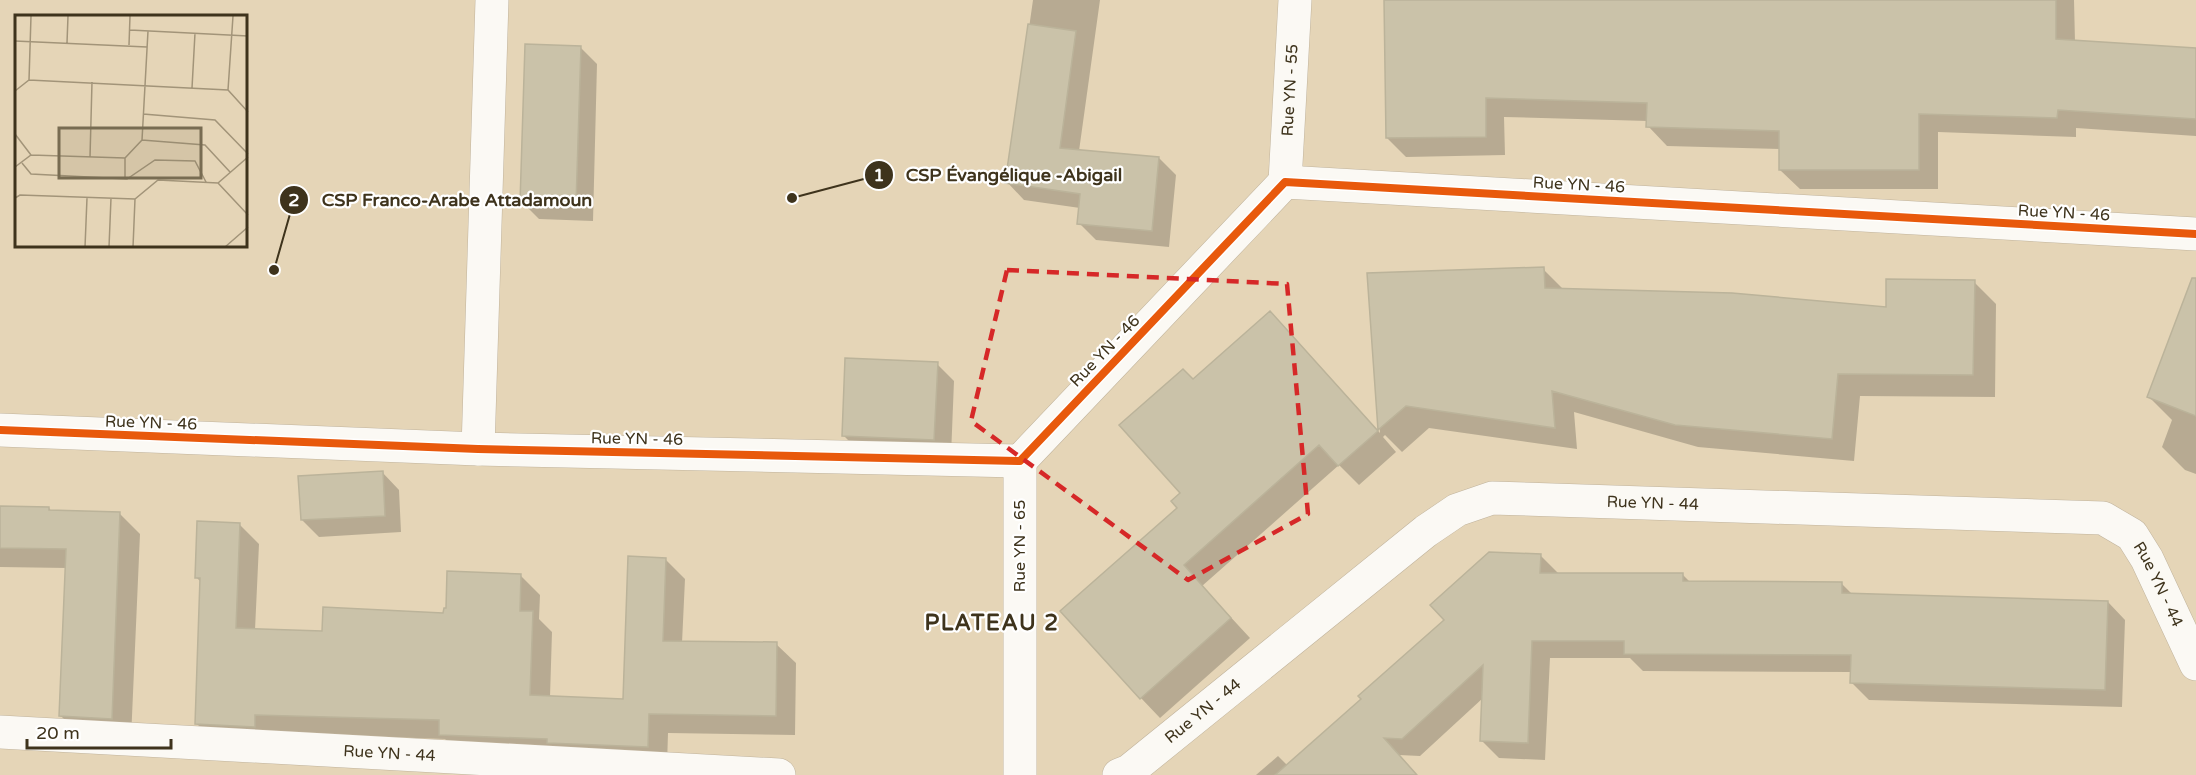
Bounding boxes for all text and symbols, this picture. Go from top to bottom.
inset map [15,15,248,248]
street label: Rue YN - 55 [1278,43,1303,137]
callout: CSP Évangélique -Abigail [864,157,1134,193]
text: 1 [873,164,885,186]
text: CSP Évangélique -Abigail [906,164,1122,186]
street label: Rue YN - 46 [1532,173,1626,197]
callout: CSP Franco-Arabe Attadamoun [279,182,604,218]
text: 2 [288,189,300,211]
text: CSP Franco-Arabe Attadamoun [322,189,592,211]
street label: Rue YN - 46 [2017,201,2111,225]
street label: Rue YN - 46 [1066,311,1144,391]
street label: Rue YN - 46 [104,411,198,435]
street label: Rue YN - 46 [591,428,683,450]
street label: Rue YN - 44 [1606,492,1699,515]
street label: Rue YN - 65 [1010,500,1030,592]
street label: Rue YN - 44 [2129,538,2187,630]
district label: PLATEAU 2 [924,610,1060,636]
street label: Rue YN - 44 [1161,674,1245,748]
scale bar [27,712,171,750]
text: 20 m [36,722,80,744]
street label: Rue YN - 44 [343,741,436,766]

